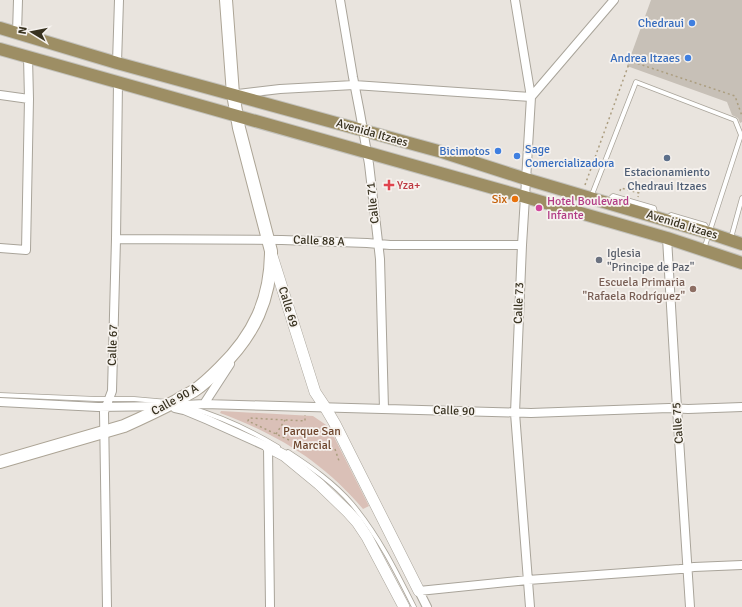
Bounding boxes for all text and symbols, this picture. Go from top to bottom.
north arrow [12,12,52,52]
place label: Chedraui [638,16,684,31]
marker: Chedraui [687,18,697,28]
text: N [16,25,30,35]
place label: Andrea Itzaes [610,51,680,66]
marker: Andrea Itzaes [683,53,693,63]
street label: Avenida Itzaes [334,116,410,150]
place label: Sage Comercializadora [525,142,614,171]
place label: Bicimotos [439,144,490,159]
marker: Bicimotos [493,146,503,156]
marker: Sage Comercializadora [512,151,522,161]
marker: Estacionamiento Chedraui Itzaes [662,153,672,163]
place label: Estacionamiento Chedraui Itzaes [624,165,710,194]
place label: Yza+ [397,178,421,193]
marker: Yza+ [384,180,394,190]
street label: Calle 71 [363,182,383,224]
place label: Six [492,192,507,207]
marker: Six [510,194,520,204]
place label: Hotel Boulevard Infante [547,194,629,223]
marker: Hotel Boulevard Infante [534,203,544,213]
street label: Avenida Itzaes [644,207,720,243]
street label: Calle 88 A [293,233,346,249]
place label: Iglesia "Principe de Paz" [607,246,695,275]
marker: Iglesia "Principe de Paz" [594,255,604,265]
place label: Escuela Primaria "Rafaela Rodríguez" [582,275,685,304]
street label: Calle 73 [511,282,527,324]
marker: Escuela Primaria "Rafaela Rodríguez" [688,284,698,294]
street label: Calle 69 [275,285,301,329]
street label: Calle 67 [105,324,121,366]
street label: Calle 90 A [149,381,202,419]
street label: Calle 75 [669,402,687,444]
street label: Calle 90 [433,403,475,419]
park label: Parque San Marcial [283,424,341,453]

